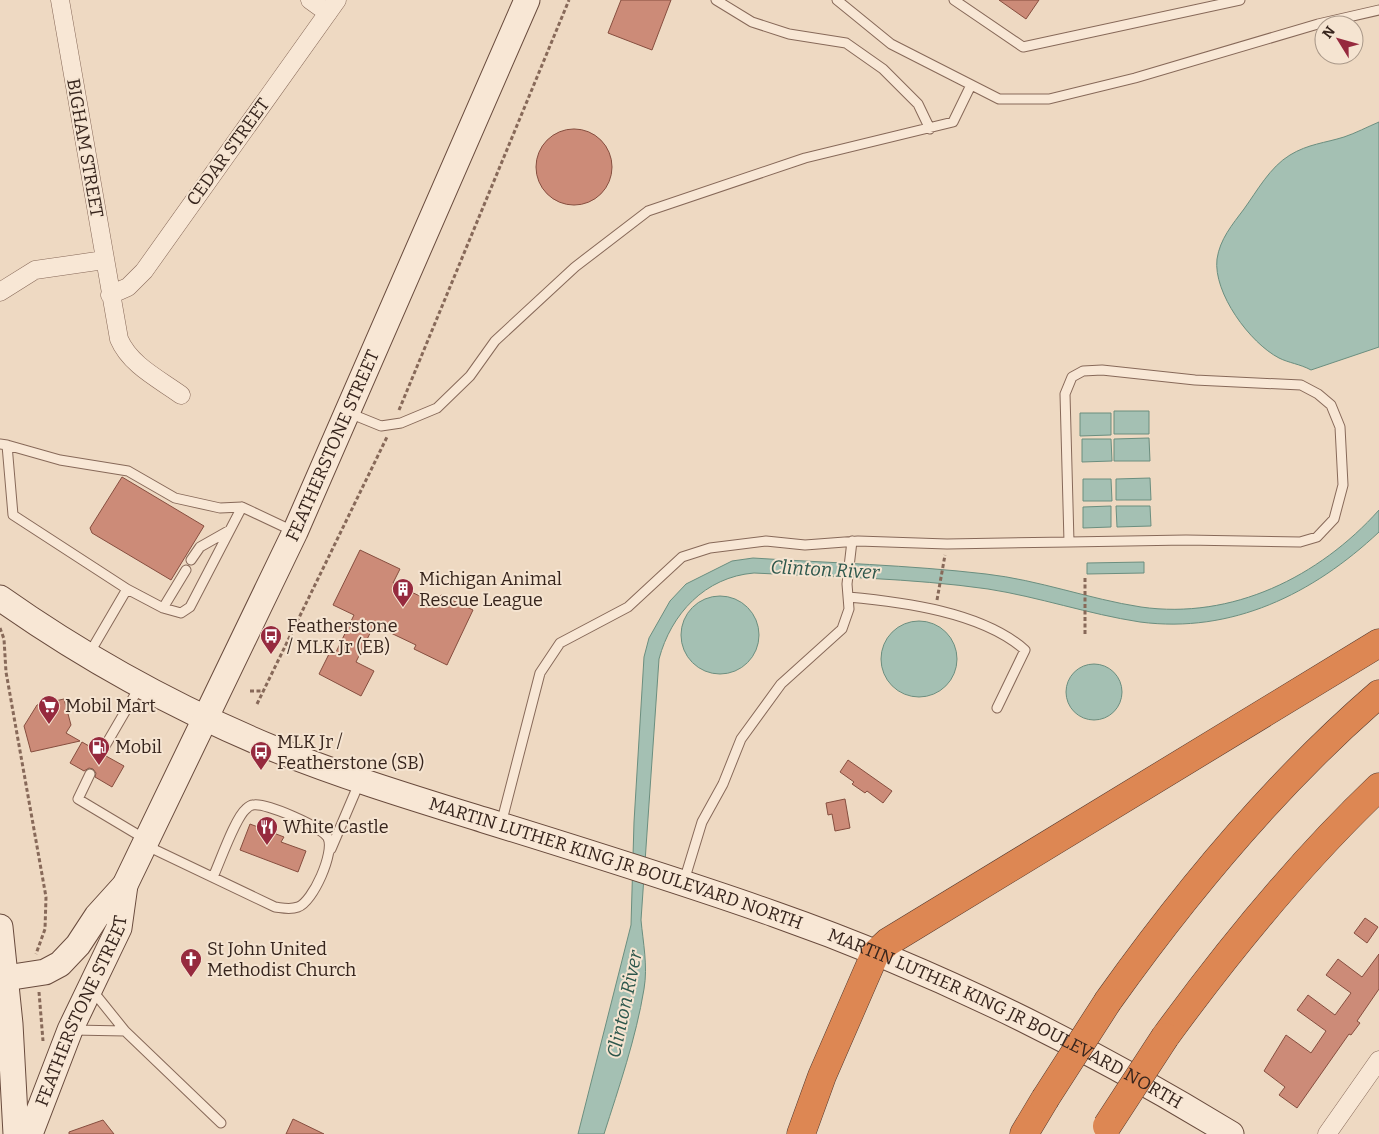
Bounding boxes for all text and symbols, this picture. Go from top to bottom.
north arrow [1314,15,1364,65]
text: N [1319,23,1339,42]
street label: BIGHAM STREET [62,77,108,220]
street label: CEDAR STREET [182,94,275,210]
street label: FEATHERSTONE STREET [281,346,384,545]
water label: Clinton River [770,555,881,584]
place label: Michigan Animal Rescue League [419,568,562,611]
building icon: Michigan Animal Rescue League [391,577,415,608]
place label: Featherstone / MLK Jr (EB) [287,615,398,658]
bus stop icon: Featherstone / MLK Jr (EB) [259,624,283,655]
supermarket icon: Mobil Mart [37,694,61,725]
place label: Mobil Mart [65,695,156,717]
place label: MLK Jr / Featherstone (SB) [277,731,424,774]
fuel station icon: Mobil [87,735,111,766]
place label: Mobil [115,736,162,758]
bus stop icon: MLK Jr / Featherstone (SB) [249,740,273,771]
street label: MARTIN LUTHER KING JR BOULEVARD NORTH [426,793,806,934]
restaurant icon: White Castle [255,815,279,846]
place label: White Castle [283,816,389,838]
street label: FEATHERSTONE STREET [31,913,132,1109]
street label: MARTIN LUTHER KING JR BOULEVARD NORTH [825,924,1186,1114]
place label: St John United Methodist Church [207,938,356,981]
church icon: St John United Methodist Church [179,947,203,978]
water label: Clinton River [602,947,647,1060]

